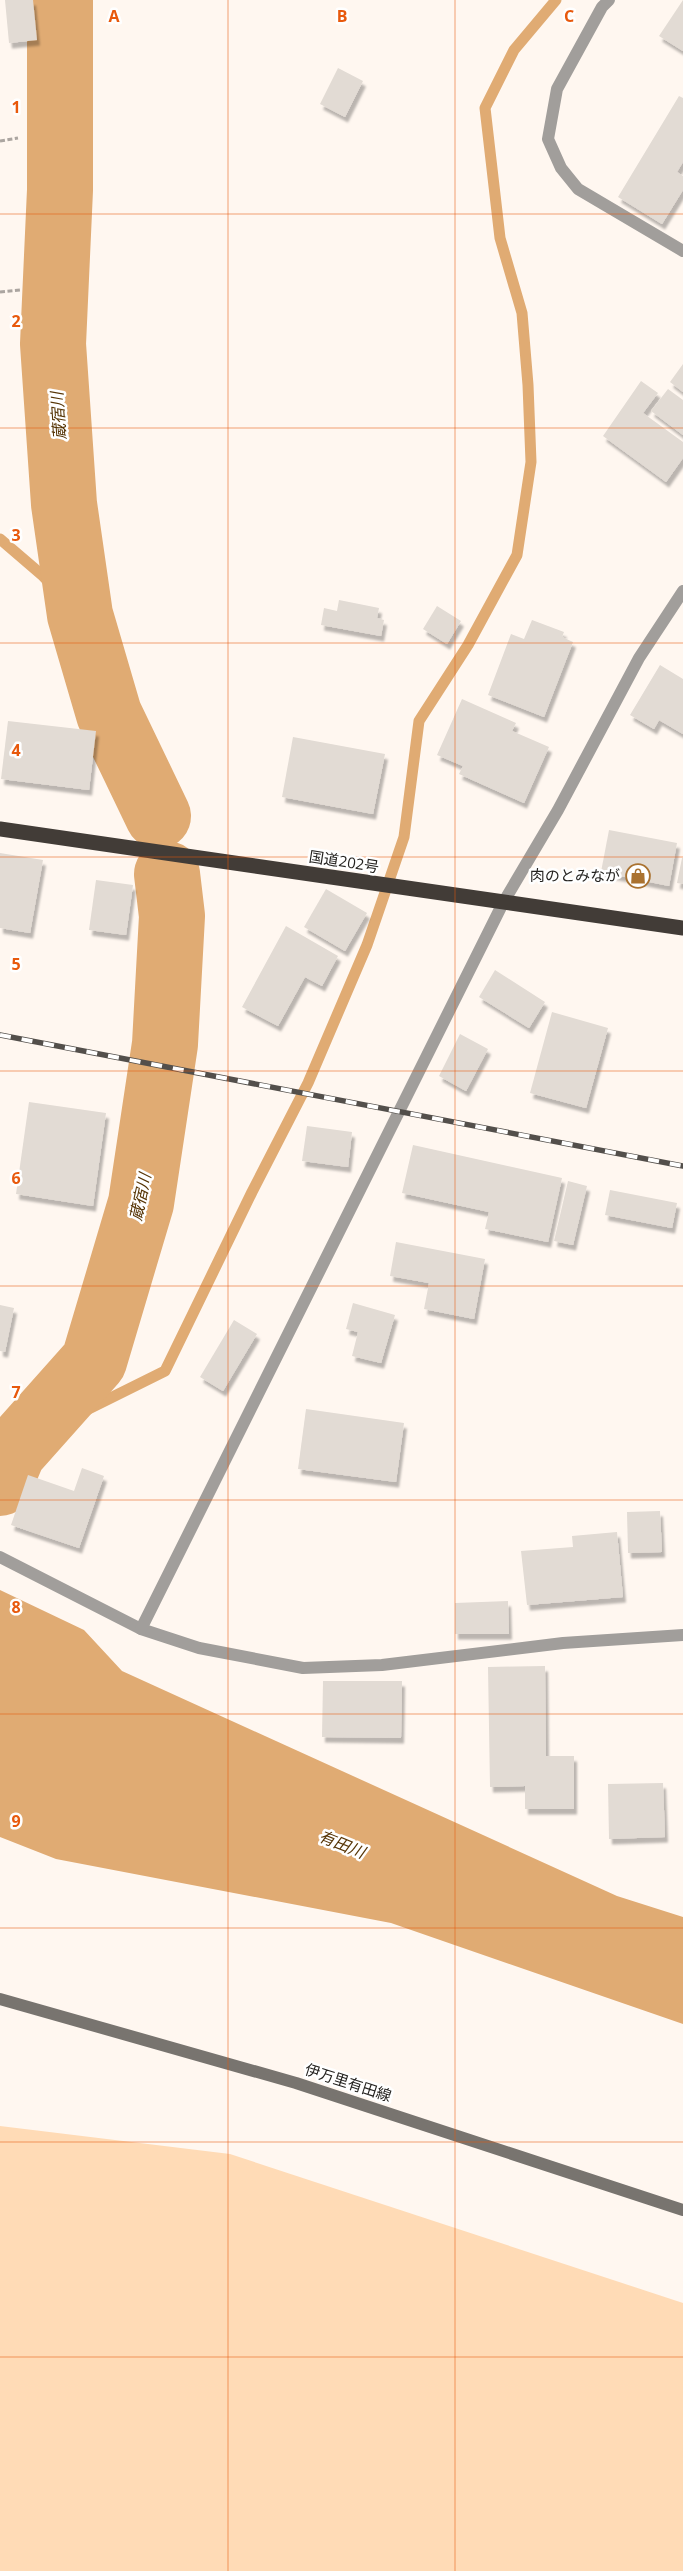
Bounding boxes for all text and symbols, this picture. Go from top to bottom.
text: A [108,5,120,27]
text: B [337,5,347,27]
text: C [564,5,574,27]
text: 1 [11,96,21,118]
text: 2 [11,310,21,332]
water label: 蔵宿川 [45,389,71,441]
text: 3 [11,524,21,546]
text: 4 [11,739,21,761]
street label: 国道202号 [308,846,381,876]
shop icon: 肉のとみなが [625,863,651,889]
place label: 肉のとみなが [530,865,620,885]
text: 5 [11,953,21,975]
text: 6 [11,1167,21,1189]
water label: 蔵宿川 [124,1169,156,1223]
text: 7 [11,1381,21,1403]
text: 8 [11,1596,21,1618]
text: 9 [11,1810,21,1832]
water label: 有田川 [316,1825,370,1864]
street label: 伊万里有田線 [302,2059,394,2105]

